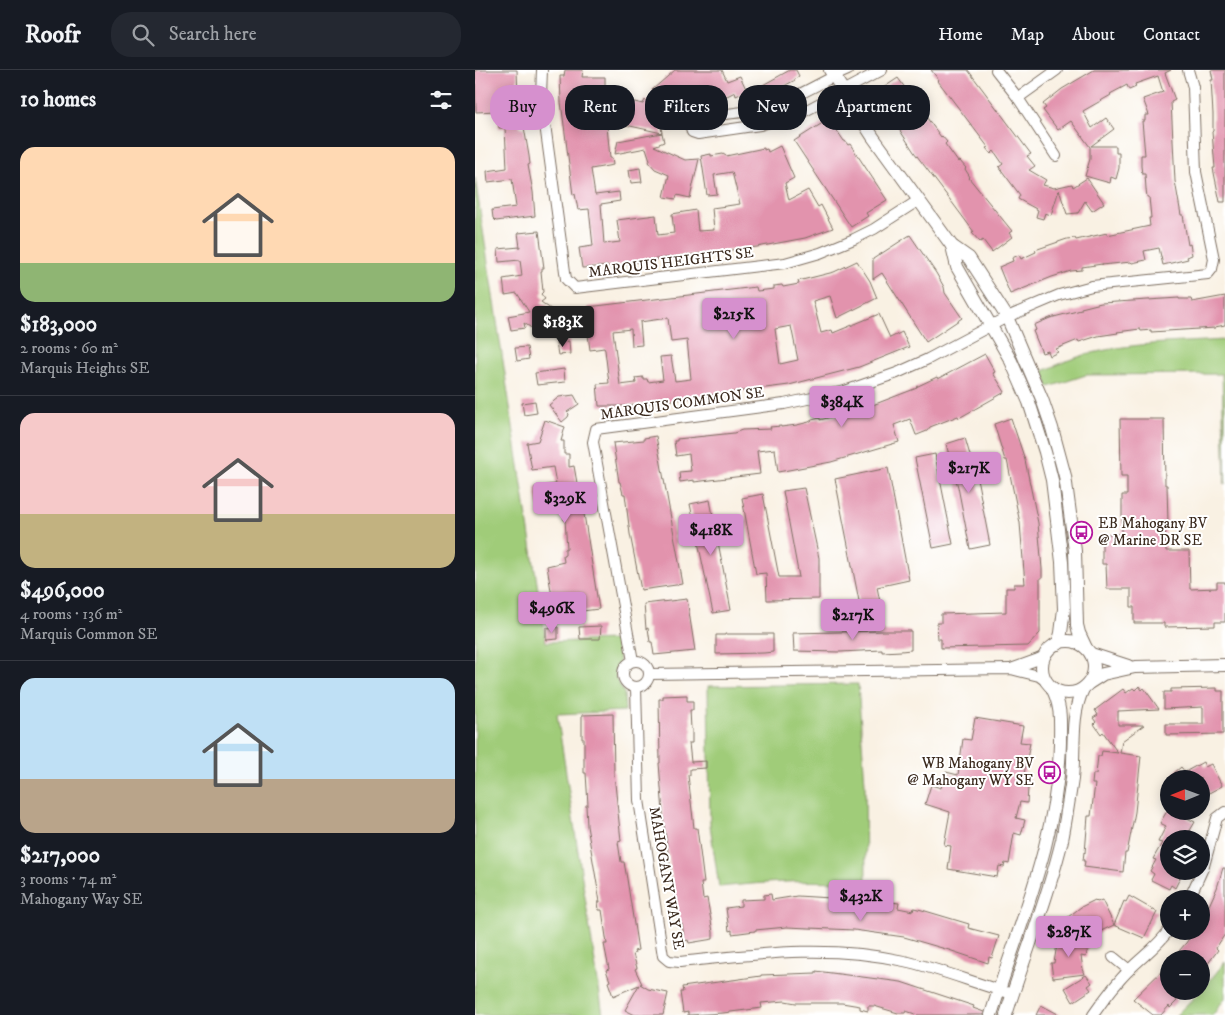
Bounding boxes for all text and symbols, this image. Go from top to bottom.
search box [111,12,461,57]
text: Roofr [25,20,81,50]
icon: search [129,21,157,49]
text: Search here [169,23,257,46]
text: Home [938,24,983,46]
text: Map [1011,24,1044,46]
text: About [1072,24,1115,46]
text: Contact [1143,24,1200,46]
chip: Buy [490,85,555,130]
chip: Rent [565,85,635,130]
chip: Filters [645,85,728,130]
chip: New [738,85,807,130]
chip: Apartment [817,85,930,130]
icon: filters [427,86,455,114]
text: 10 homes [20,87,96,113]
icon: home [193,180,283,270]
street label: MARQUIS HEIGHTS SE [587,243,755,282]
pin: $215K [699,298,769,340]
text: $215K [713,304,755,324]
pin: $183K [528,306,598,348]
text: $183,000 [20,312,97,338]
text: $183K [543,312,583,332]
text: 2 rooms · 60 m² [20,338,118,358]
text: Marquis Heights SE [20,358,150,378]
street label: MARQUIS COMMON SE [599,383,766,424]
pin: $384K [807,386,877,428]
text: $384K [820,392,864,412]
icon: home [193,445,283,535]
pin: $217K [934,452,1004,494]
text: $217K [948,458,990,478]
pin: $329K [530,482,600,524]
text: $329K [544,488,586,508]
pin: $418K [676,514,746,556]
place label: EB Mahogany BV @ Marine DR SE [1098,514,1208,550]
text: $418K [689,520,733,540]
bus stop icon: EB Mahogany BV @ Marine DR SE [1070,520,1094,544]
text: $496,000 [20,578,105,604]
pin: $496K [517,592,587,634]
text: $496K [529,598,575,618]
pin: $217K [818,598,888,641]
text: 4 rooms · 136 m² [20,604,123,624]
text: $217K [832,605,874,625]
text: Marquis Common SE [20,624,158,644]
icon: home [193,710,283,800]
place label: WB Mahogany BV @ Mahogany WY SE [907,754,1034,790]
bus stop icon: WB Mahogany BV @ Mahogany WY SE [1038,760,1062,784]
north arrow [1160,770,1210,820]
map controls [1160,770,1210,1000]
street label: MAHOGANY WAY SE [645,805,689,952]
button: layers [1160,830,1210,880]
text: $217,000 [20,843,100,869]
text: 3 rooms · 74 m² [20,869,117,889]
pin: $432K [826,880,896,922]
text: $432K [839,886,883,906]
text: Mahogany Way SE [20,889,143,909]
button: + [1160,890,1210,940]
pin: $287K [1034,916,1104,958]
text: $287K [1047,922,1091,942]
button: − [1160,950,1210,1000]

